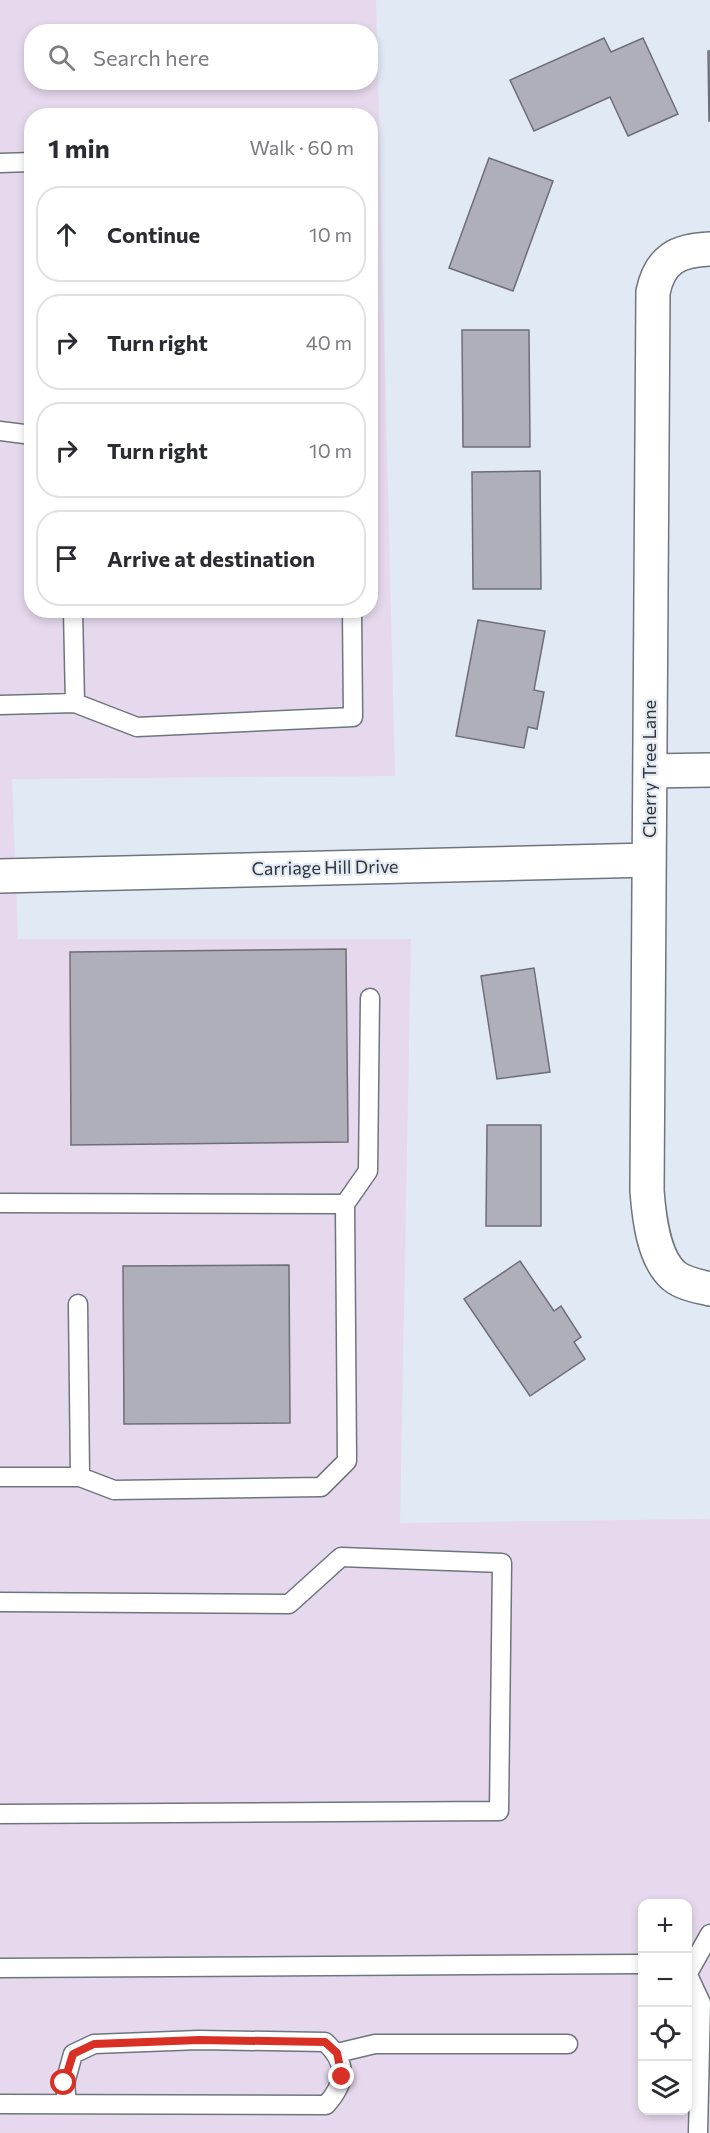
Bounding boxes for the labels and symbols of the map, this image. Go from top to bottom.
street label: Cherry Tree Lane [638,700,660,838]
street label: Carriage Hill Drive [251,855,399,879]
route end [328,2063,354,2089]
route start [50,2069,76,2095]

